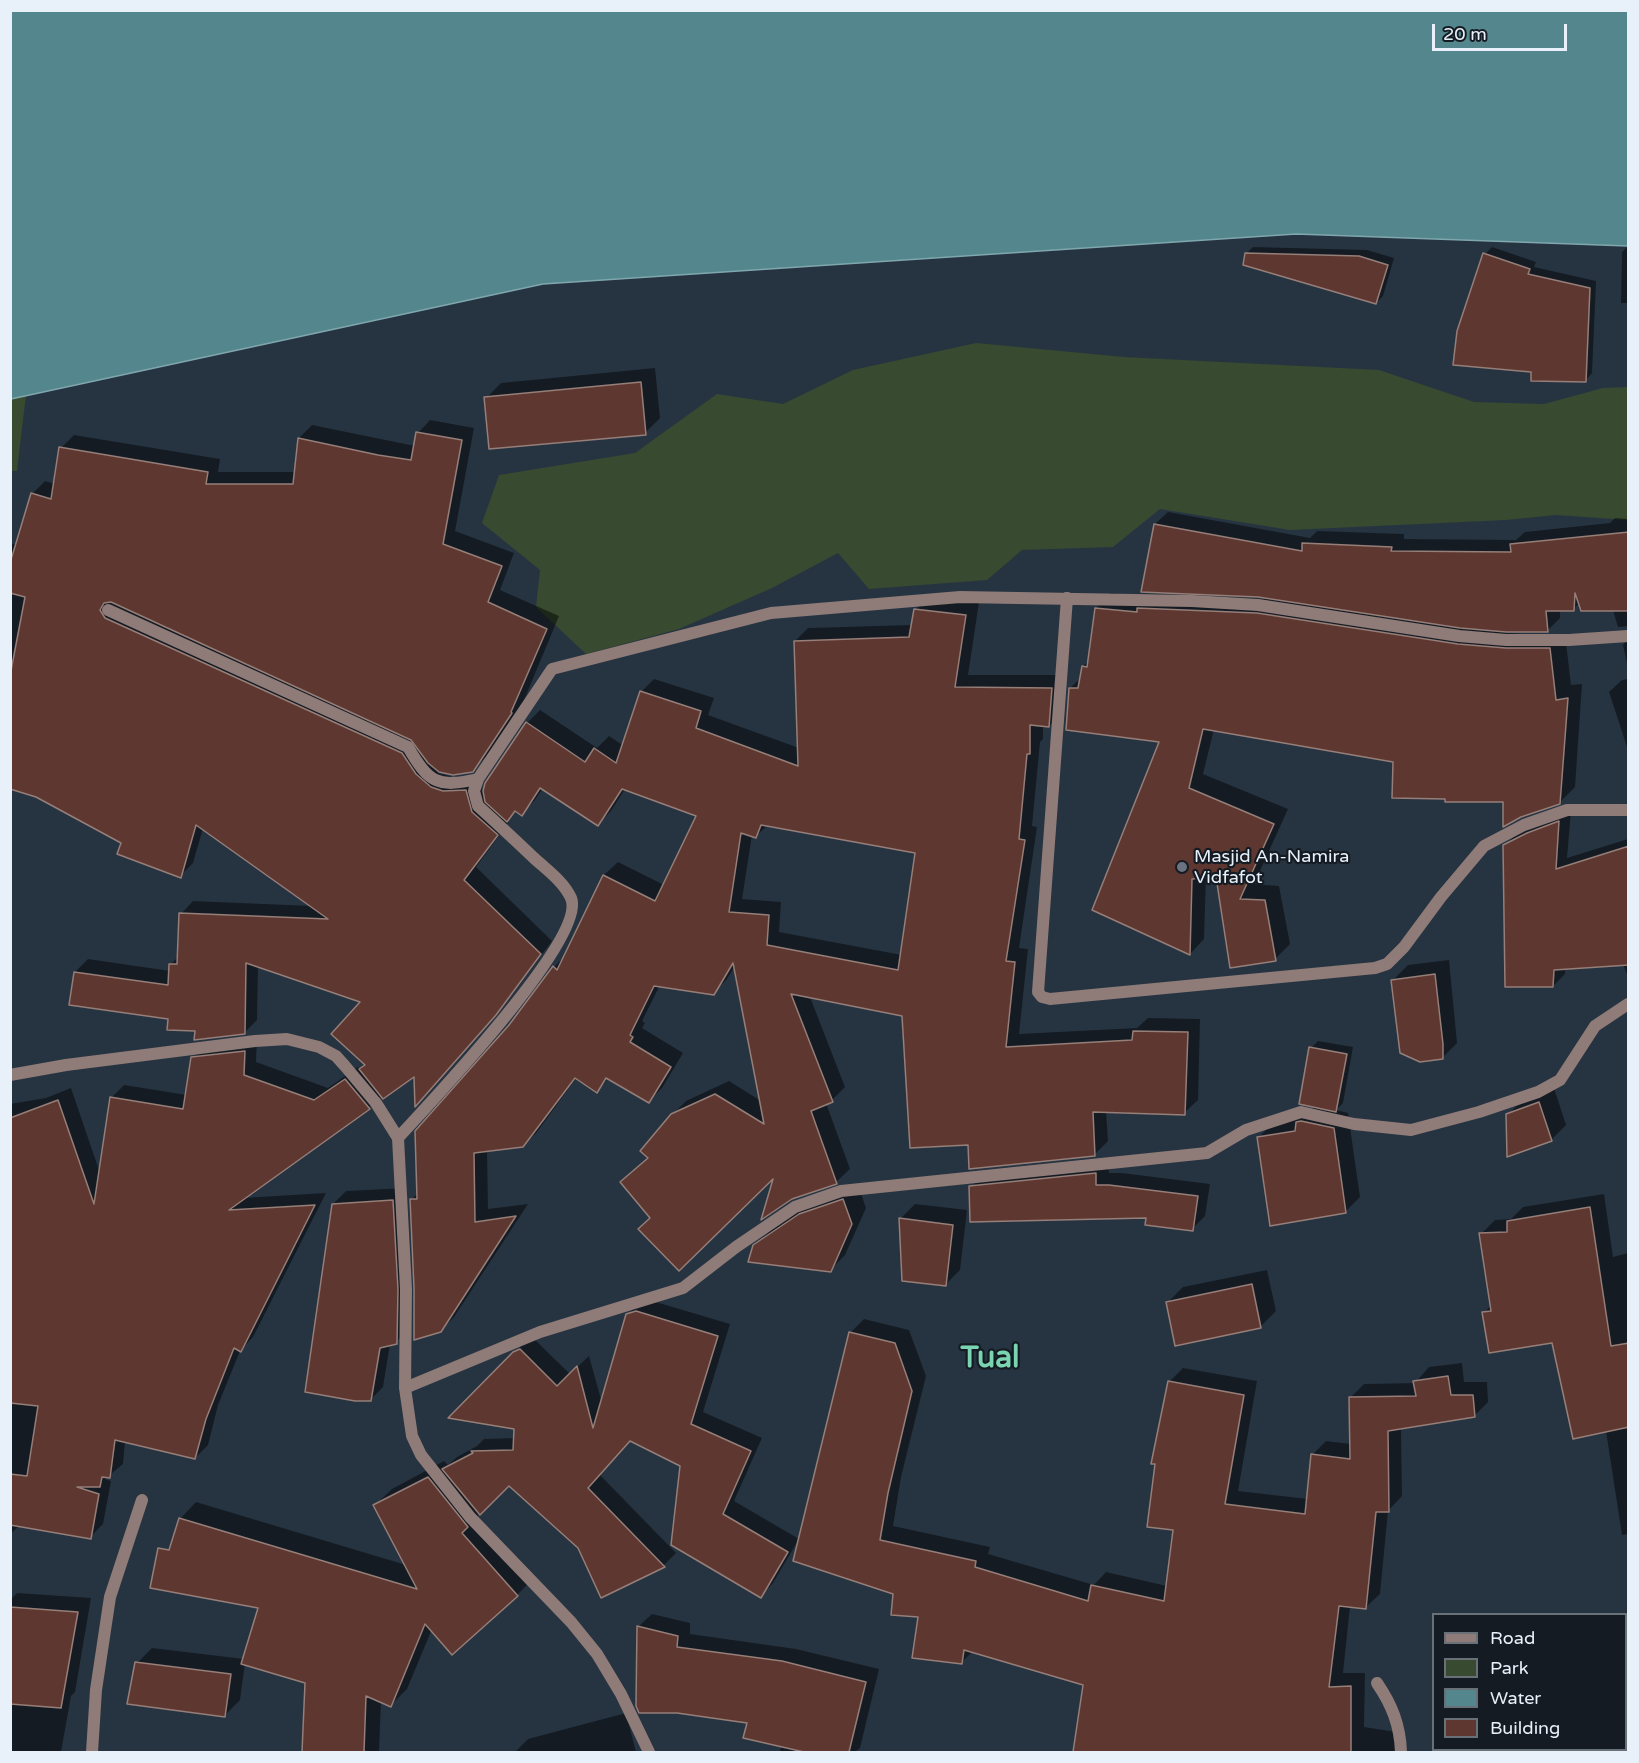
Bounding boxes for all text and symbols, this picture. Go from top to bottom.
scale bar [1435,12,1570,50]
text: 20 m [1443,23,1487,45]
place label: Masjid An-Namira Vidfafot [1194,846,1349,888]
marker: Masjid An-Namira Vidfafot [1175,860,1189,874]
district label: Tual [960,1341,1020,1377]
legend [1432,1613,1627,1751]
text: Road [1490,1627,1535,1649]
text: Park [1490,1657,1528,1679]
text: Water [1490,1687,1541,1709]
text: Building [1490,1717,1560,1739]

